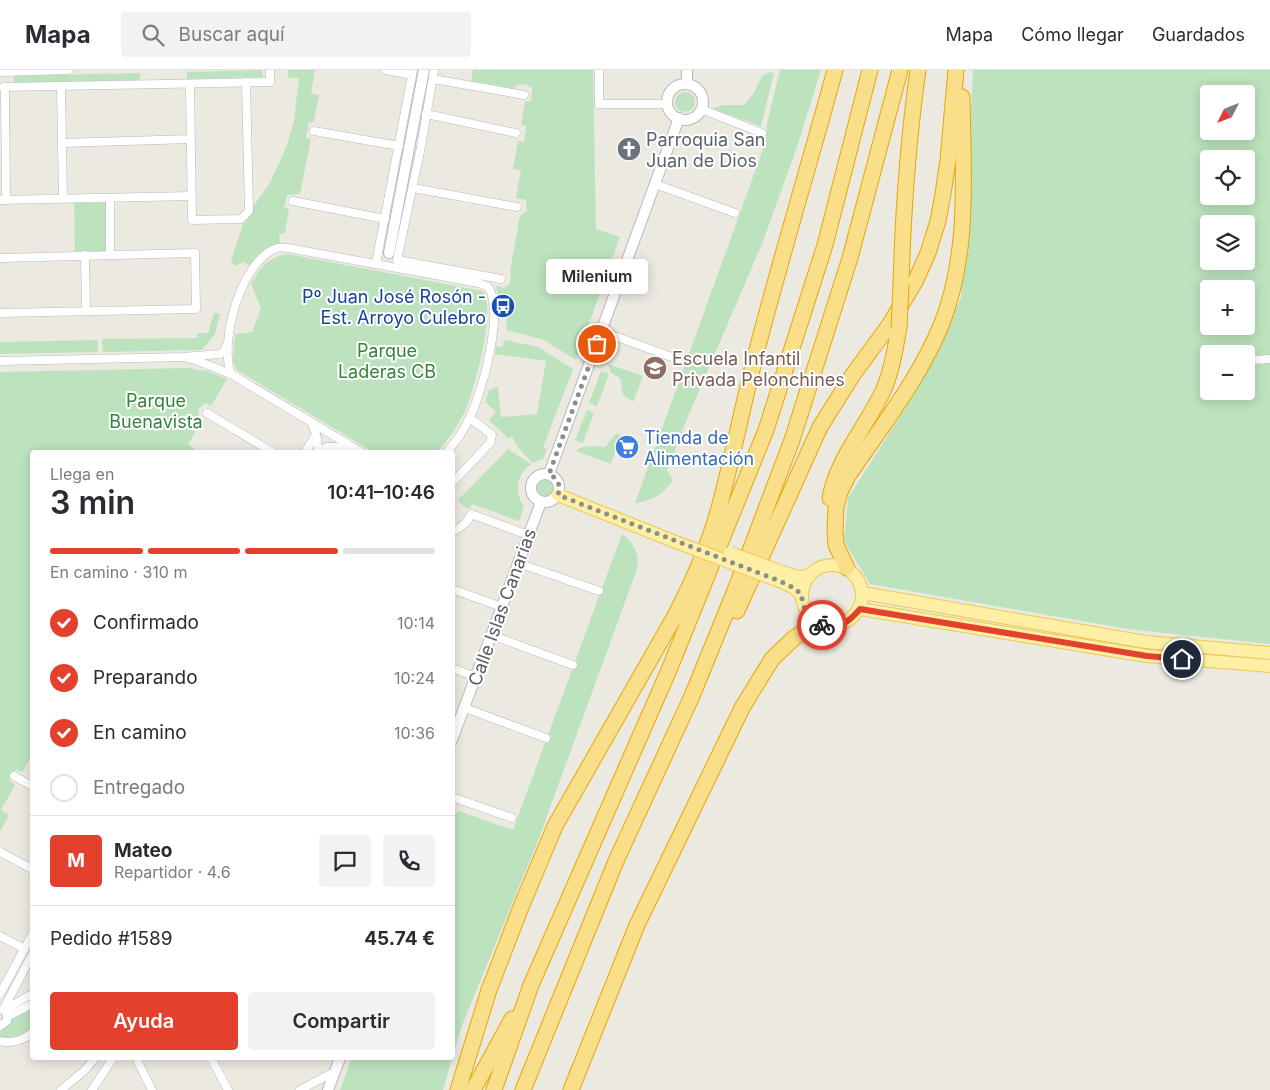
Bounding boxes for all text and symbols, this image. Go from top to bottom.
search box [121,12,471,57]
text: Mapa [25,20,91,49]
icon: search [139,21,167,49]
text: Buscar aquí [179,23,285,46]
text: Mapa [946,24,993,45]
text: Cómo llegar [1021,24,1124,45]
text: Guardados [1152,24,1245,45]
north arrow [1200,85,1255,140]
map controls [1200,85,1255,400]
place label: Parroquia San Juan de Dios [646,129,765,171]
church icon: Parroquia San Juan de Dios [616,136,642,162]
button: locate [1200,150,1255,205]
button: layers [1200,215,1255,270]
callout: Milenium [546,259,648,294]
text: Milenium [562,266,632,286]
button: + [1200,280,1255,335]
place label: Pº Juan José Rosón - Est. Arroyo Culebro [302,286,486,328]
bus stop icon: Pº Juan José Rosón - Est. Arroyo Culebro [490,293,516,319]
pin [576,323,618,365]
icon: bag [583,330,611,358]
park label: Parque Laderas CB [338,340,436,382]
button: − [1200,345,1255,400]
place label: Escuela Infantil Privada Pelonchines [672,348,845,390]
school or university icon: Escuela Infantil Privada Pelonchines [642,355,668,381]
park label: Parque Buenavista [109,390,203,432]
place label: Tienda de Alimentación [644,427,754,469]
supermarket icon: Tienda de Alimentación [614,434,640,460]
text: Llega en [50,464,114,484]
text: 10:41–10:46 [327,481,435,504]
text: 3 min [50,483,135,522]
street label: Calle Islas Canarias [464,525,540,689]
text: En camino · 310 m [50,562,187,582]
courier [797,600,847,650]
icon: check [50,609,78,637]
text: Confirmado [93,611,199,634]
icon: bike [808,611,836,639]
text: 10:14 [397,613,435,633]
pin [1161,638,1203,680]
icon: home [1168,645,1196,673]
icon: check [50,664,78,692]
text: Preparando [93,666,198,689]
text: 10:24 [394,668,435,688]
icon: check [50,719,78,747]
text: En camino [93,721,187,744]
text: 10:36 [394,723,435,743]
text: Entregado [93,776,185,799]
button: chat [319,835,371,887]
button: phone [383,835,435,887]
text: Mateo [114,839,172,862]
text: M [67,849,85,872]
text: Repartidor · 4.6 [114,862,231,882]
text: Pedido #1589 [50,927,173,950]
text: 45.74 € [364,927,435,950]
button: Ayuda [50,992,238,1050]
button: Compartir [248,992,435,1050]

